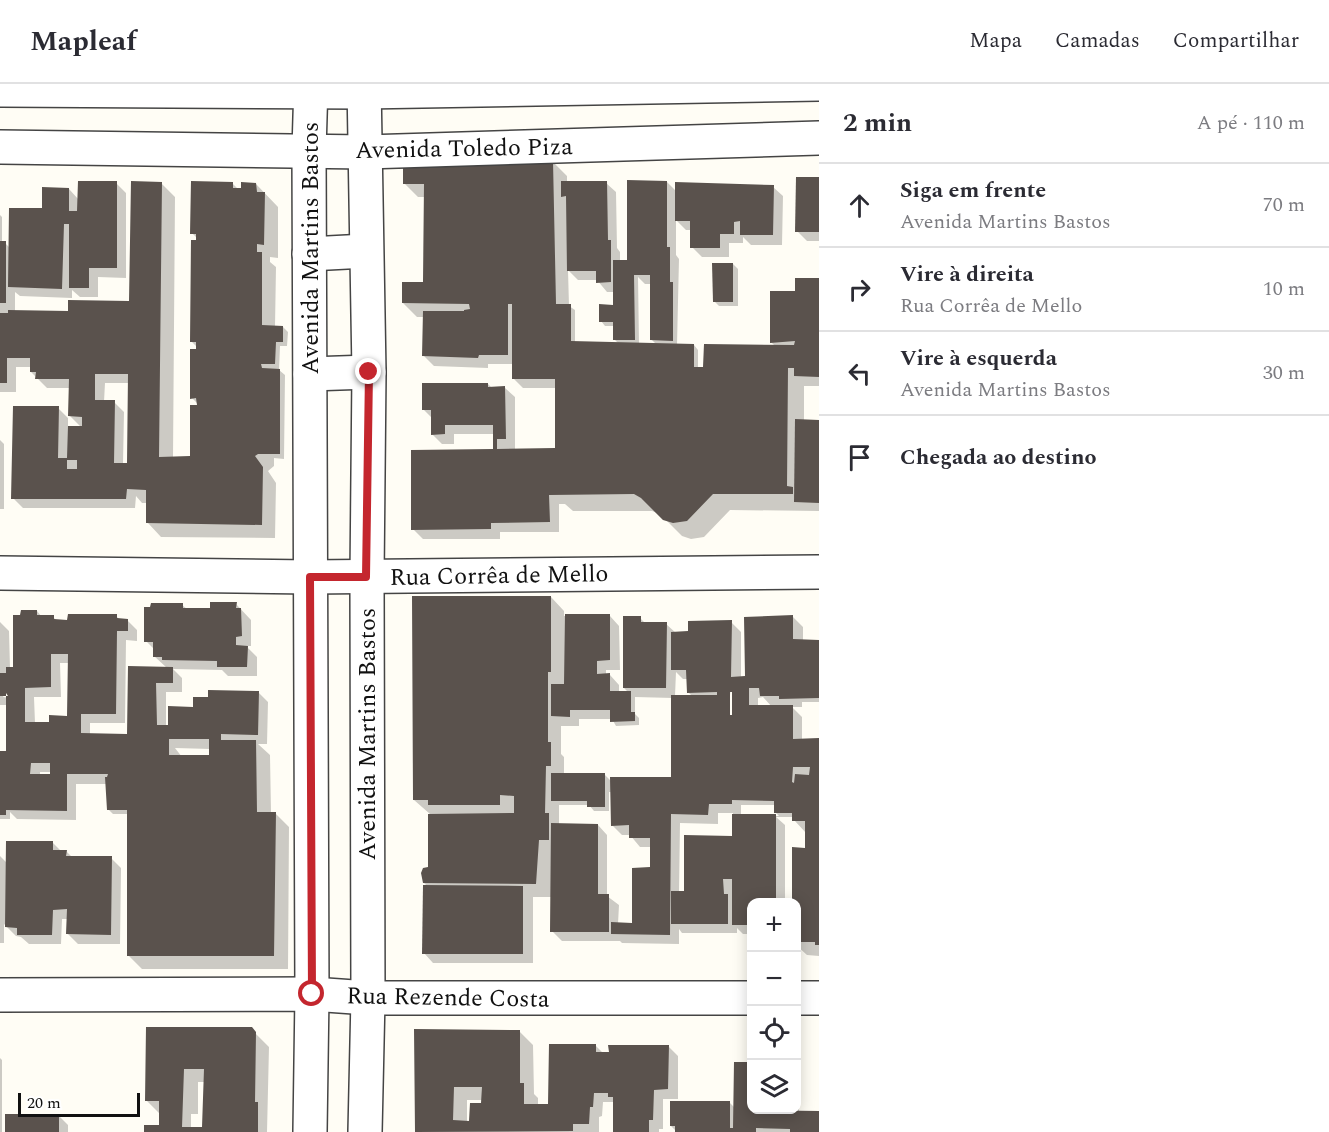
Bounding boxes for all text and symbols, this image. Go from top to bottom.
text: Mapleaf [30,20,137,63]
text: Mapa [969,25,1022,57]
text: Camadas [1055,25,1140,57]
text: Compartilhar [1173,25,1299,57]
text: 2 min [843,103,912,143]
text: A pé · 110 m [1197,108,1305,138]
street label: Avenida Martins Bastos [293,122,329,374]
street label: Avenida Toledo Piza [355,129,573,169]
text: Siga em frente [900,174,1046,207]
icon: ahead [843,189,876,222]
text: 70 m [1263,190,1305,220]
text: Avenida Martins Bastos [900,207,1111,237]
text: Vire à direita [900,258,1034,291]
icon: right [843,273,876,306]
text: 10 m [1263,274,1305,304]
text: Rua Corrêa de Mello [900,291,1082,321]
text: Vire à esquerda [900,342,1057,375]
icon: left [843,357,876,390]
route end [355,358,381,384]
text: 30 m [1263,358,1305,388]
text: Avenida Martins Bastos [900,375,1111,405]
icon: arrive [843,441,876,474]
text: Chegada ao destino [900,441,1097,474]
street label: Rua Corrêa de Mello [389,556,609,596]
street label: Avenida Martins Bastos [350,608,386,860]
map controls [747,898,801,1114]
button: + [747,898,801,952]
button: − [747,952,801,1006]
street label: Rua Rezende Costa [346,978,550,1018]
route start [298,980,324,1006]
button: locate [747,1006,801,1060]
button: layers [747,1060,801,1114]
scale bar [18,1090,140,1118]
text: 20 m [27,1091,61,1115]

